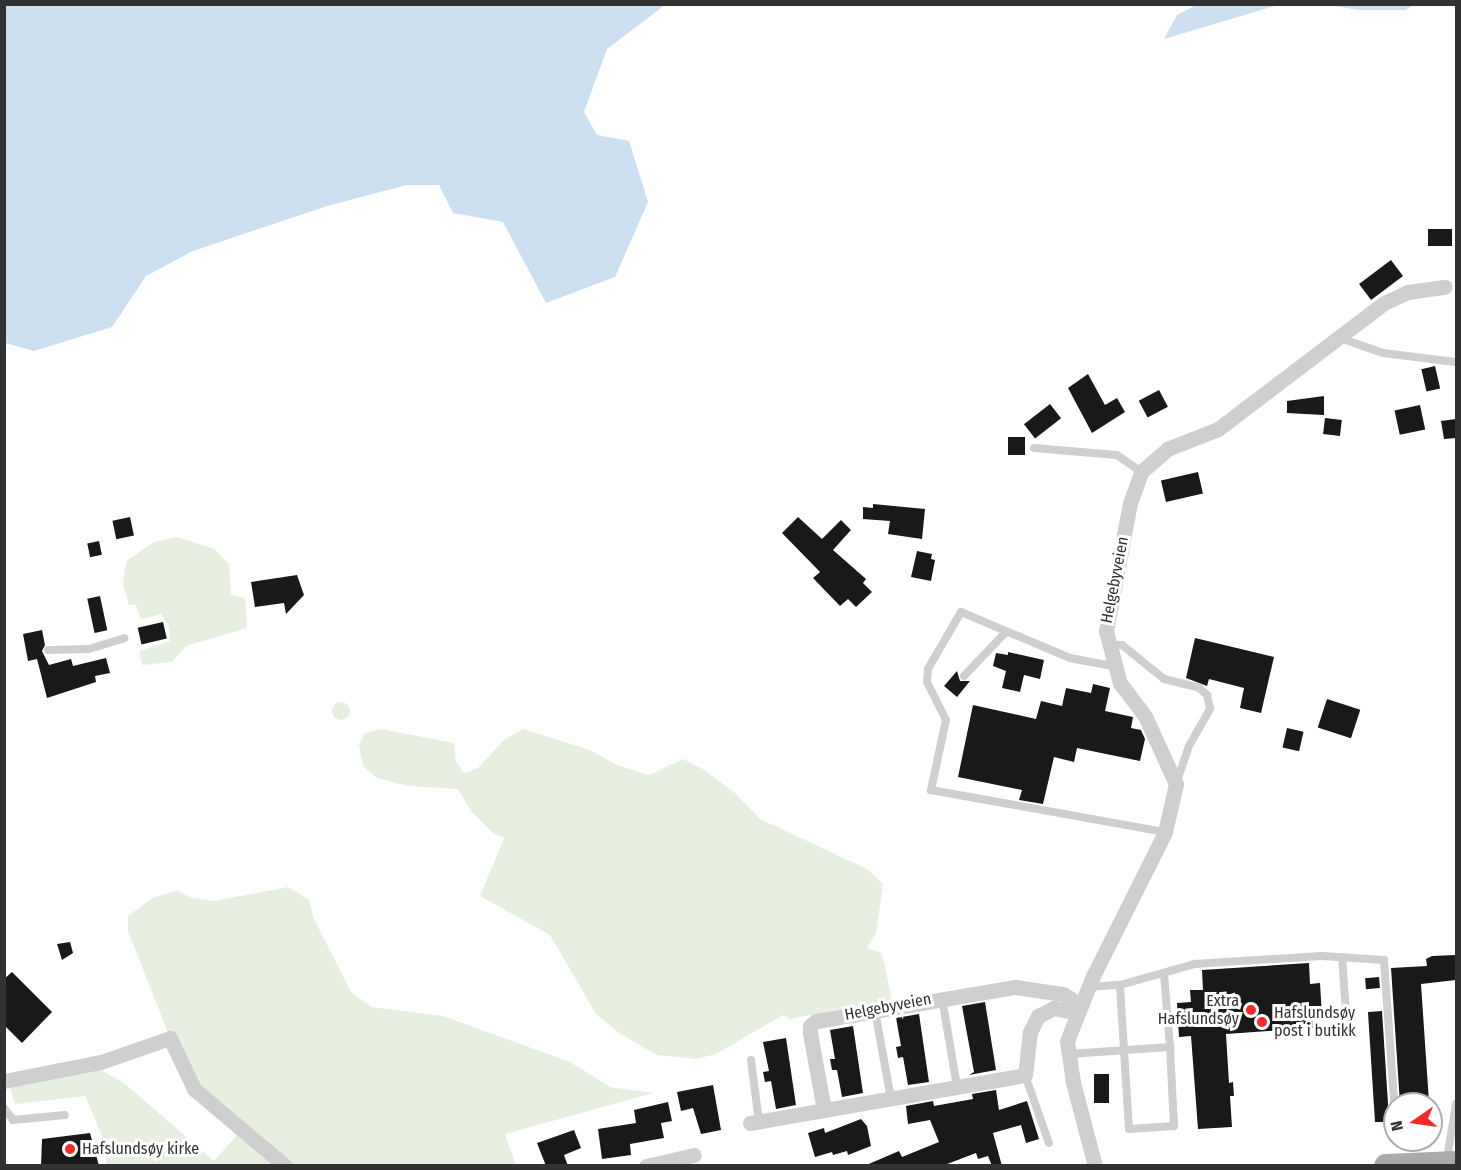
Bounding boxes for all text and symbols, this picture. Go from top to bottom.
street label: Helgebyveien [1097,535,1133,625]
street label: Helgebyveien [843,989,933,1025]
place label: Extra Hafslundsøy [1158,991,1239,1029]
marker: Extra Hafslundsøy [1244,1003,1258,1017]
place label: Hafslundsøy post i butikk [1274,1003,1356,1041]
marker: Hafslundsøy post i butikk [1255,1015,1269,1029]
north arrow [1383,1092,1443,1152]
text: N [1387,1119,1407,1133]
place label: Hafslundsøy kirke [82,1139,199,1159]
marker: Hafslundsøy kirke [63,1142,77,1156]

